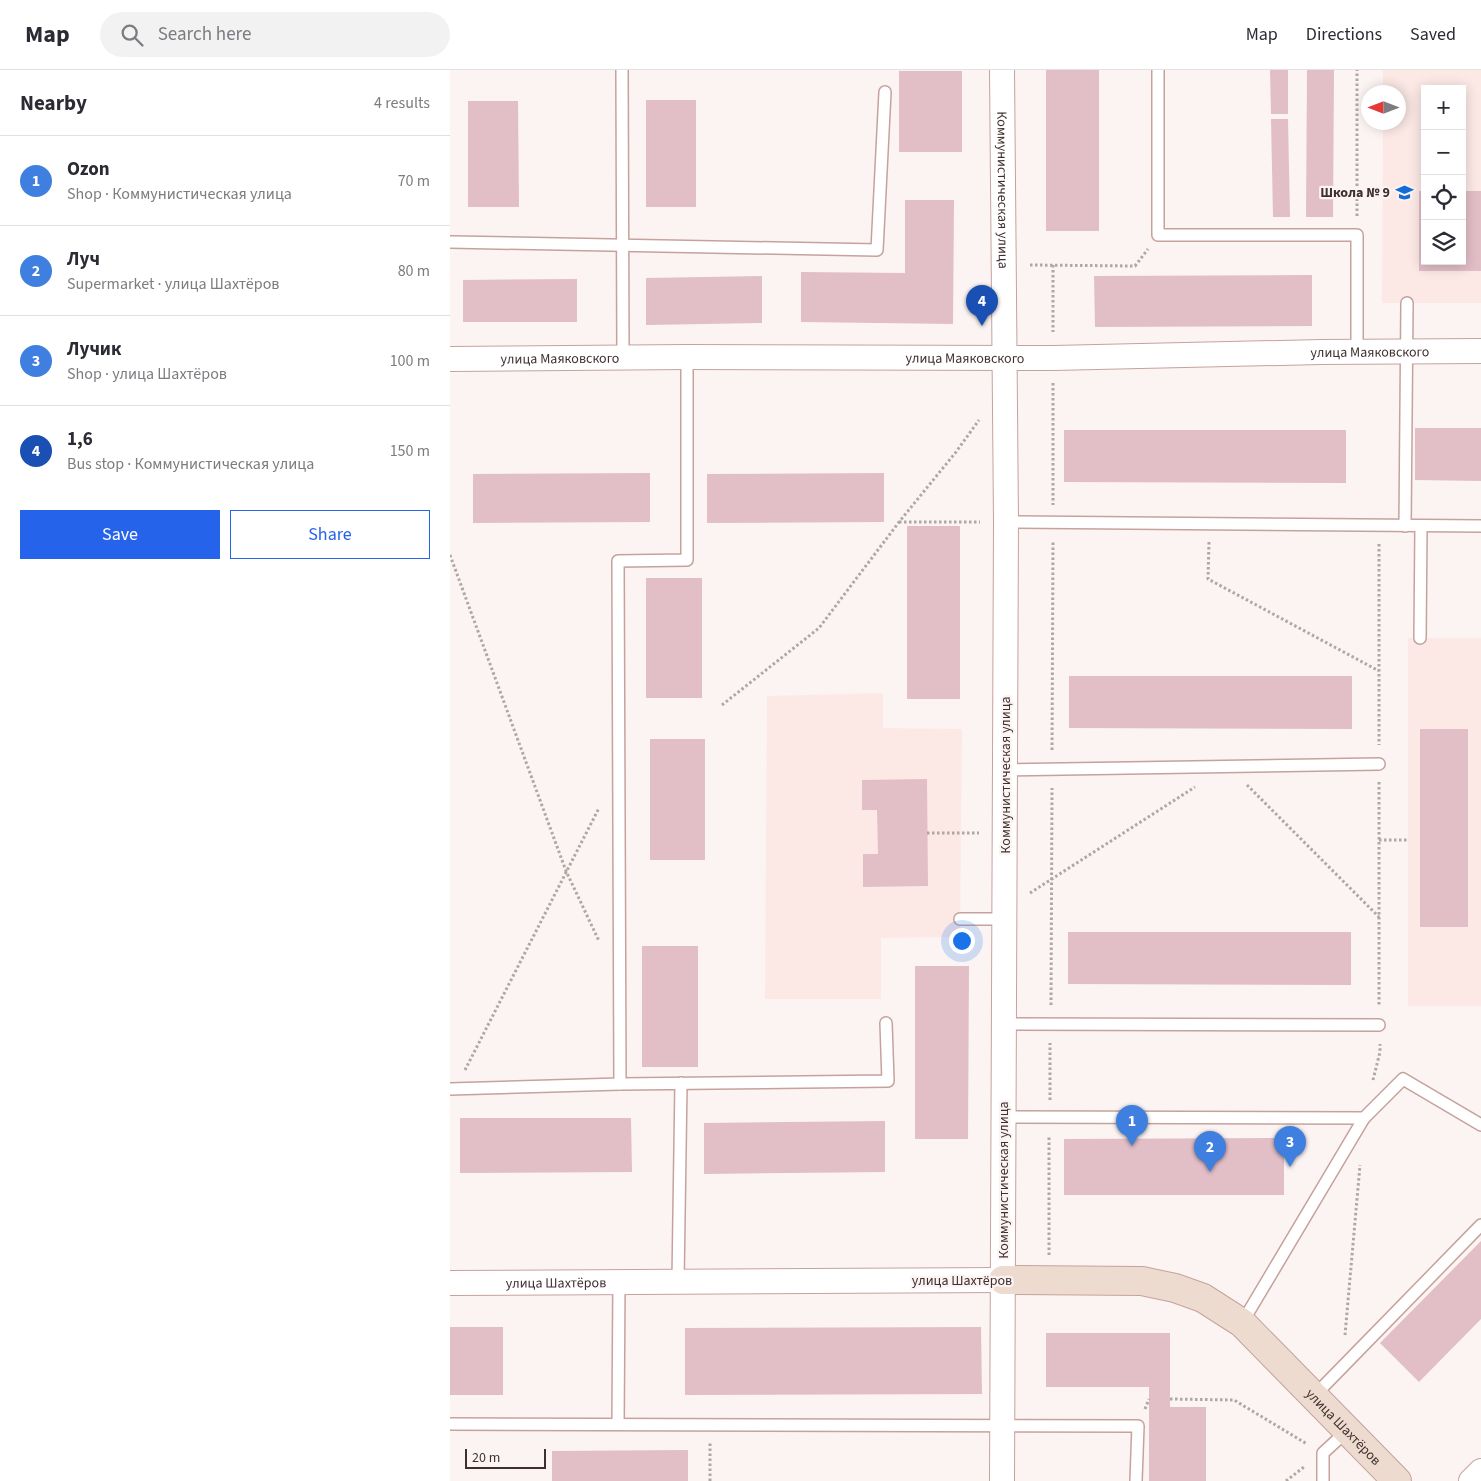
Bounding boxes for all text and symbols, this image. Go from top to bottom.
search box [100,12,450,57]
text: Map [25,17,70,52]
icon: search [118,21,146,49]
text: Search here [158,21,251,48]
text: Map [1246,22,1278,47]
text: Directions [1306,22,1382,47]
text: Saved [1410,22,1456,47]
north arrow [1361,85,1406,130]
map controls [1421,85,1466,265]
button: + [1421,85,1466,130]
text: Nearby [20,88,87,118]
text: 4 results [374,92,430,114]
street label: Коммунистическая улица [991,111,1013,269]
button: − [1421,130,1466,175]
text: Ozon [67,156,110,183]
text: 1 [32,170,40,192]
text: 70 m [398,170,430,192]
button: locate [1421,175,1466,220]
school or university icon: Школа № 9 [1394,182,1414,202]
text: Shop · Коммунистическая улица [67,183,292,205]
place label: Школа № 9 [1320,183,1390,203]
button: layers [1421,220,1466,265]
text: Луч [67,246,100,273]
text: 2 [32,260,40,282]
text: 80 m [398,260,430,282]
text: Supermarket · улица Шахтёров [67,273,279,295]
pin: 4 [966,285,998,326]
text: Лучик [67,336,121,363]
street label: улица Маяковского [1310,342,1429,363]
street label: улица Маяковского [500,349,620,370]
street label: улица Маяковского [906,349,1024,369]
text: 3 [32,350,40,372]
text: 100 m [390,350,430,372]
text: Shop · улица Шахтёров [67,363,227,385]
text: 1,6 [67,426,93,453]
text: 4 [32,440,40,462]
text: 150 m [390,440,430,462]
text: Bus stop · Коммунистическая улица [67,453,314,475]
button: Save [20,510,220,559]
button: Share [230,510,430,559]
street label: Коммунистическая улица [996,696,1016,854]
your location [949,928,975,954]
street label: Коммунистическая улица [994,1101,1014,1259]
pin: 1 [1116,1105,1148,1146]
pin: 3 [1274,1126,1306,1167]
pin: 2 [1194,1131,1226,1172]
street label: улица Шахтёров [912,1271,1012,1291]
street label: улица Шахтёров [506,1273,606,1294]
street label: улица Шахтёров [1301,1384,1385,1470]
scale bar [465,1446,546,1469]
text: 20 m [472,1448,500,1468]

